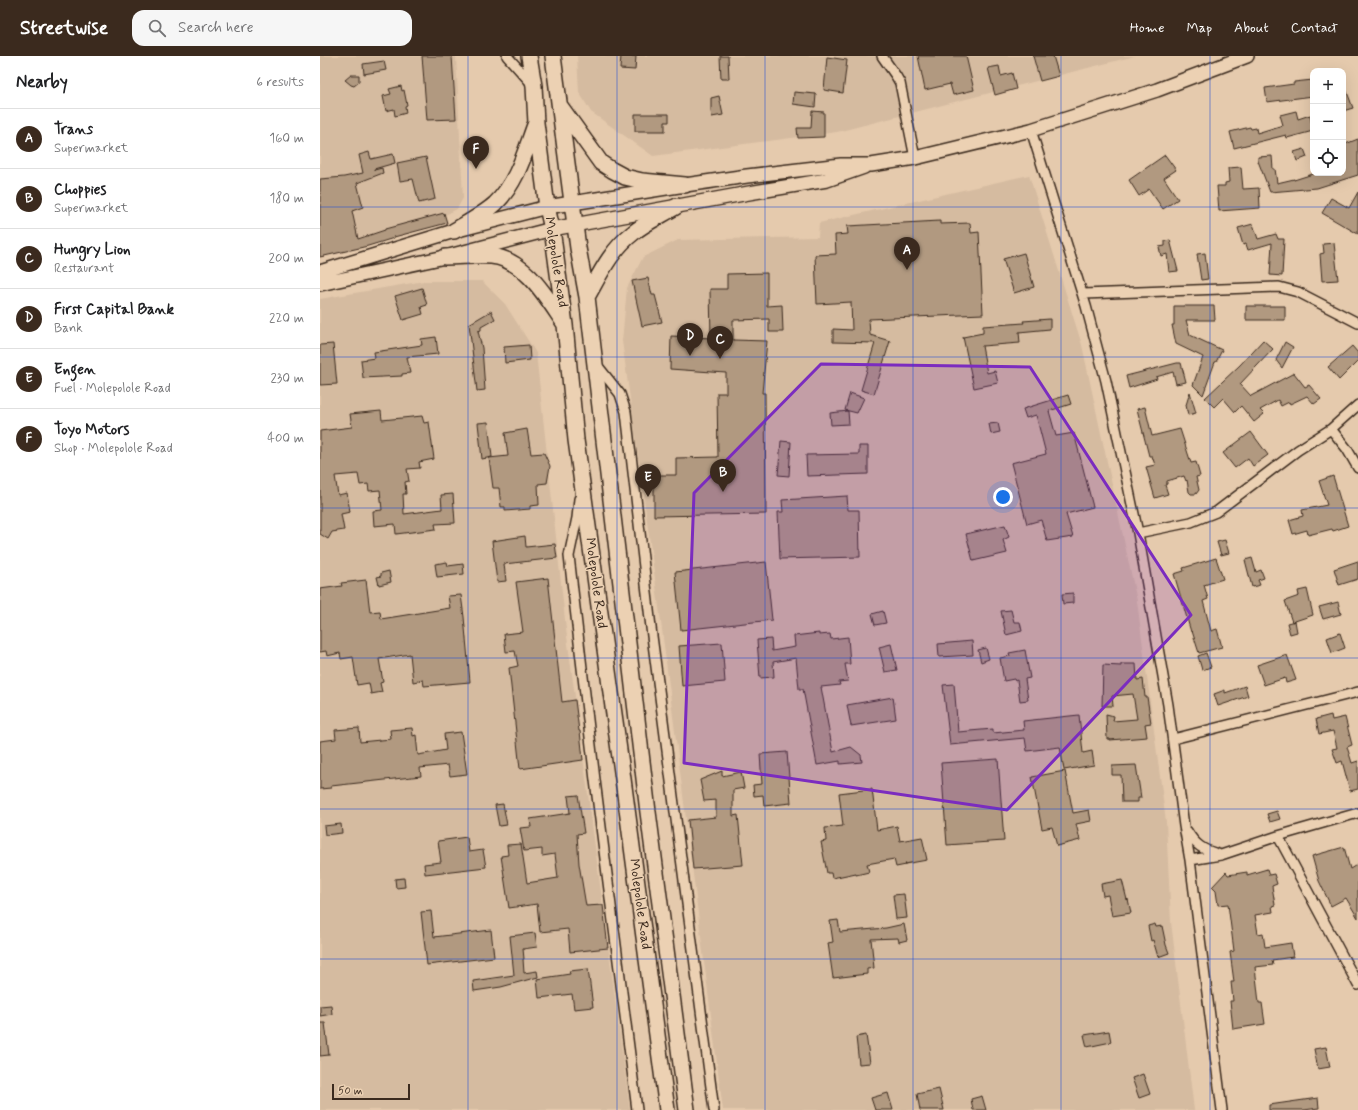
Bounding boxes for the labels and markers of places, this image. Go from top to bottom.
pin: F [463,136,489,169]
pin: A [894,237,920,270]
pin: D [677,323,703,356]
pin: C [707,326,733,359]
pin: B [710,459,736,492]
pin: E [635,464,661,497]

